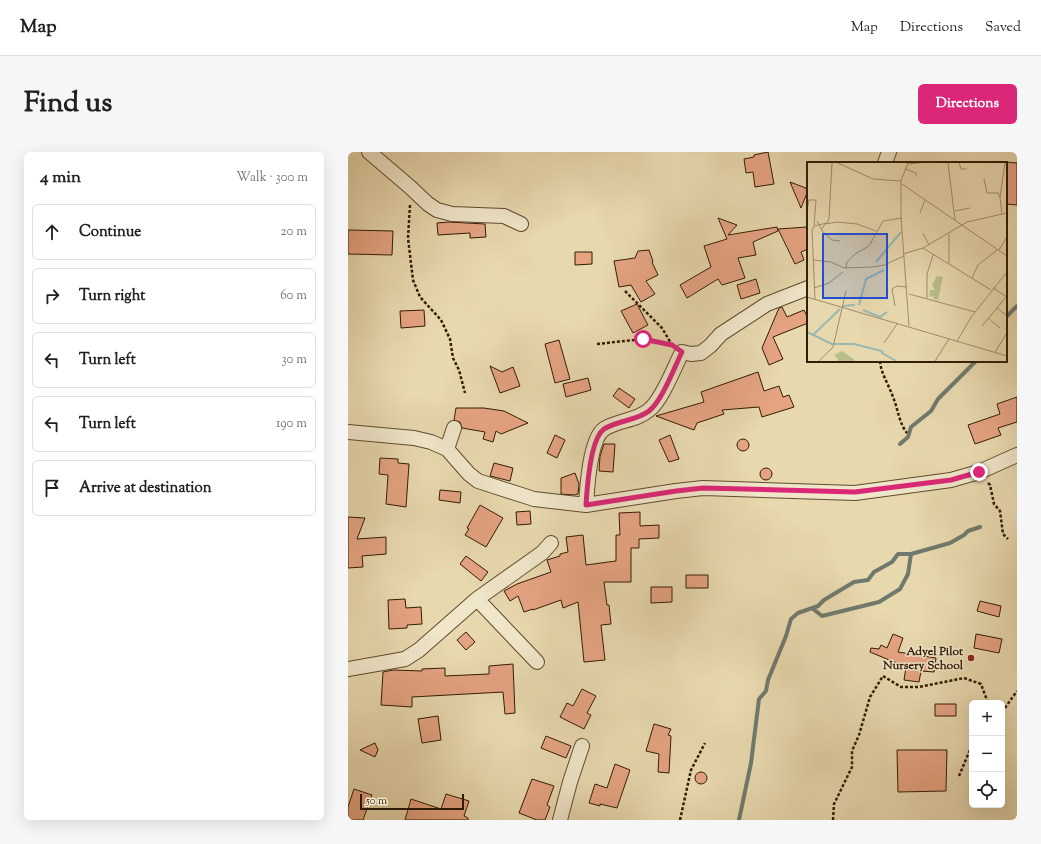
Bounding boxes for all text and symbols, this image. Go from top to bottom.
text: Map [20,14,57,41]
text: Map [851,18,878,38]
text: Directions [900,18,963,38]
text: Saved [985,18,1021,38]
text: Find us [24,84,112,124]
button: Directions [918,84,1017,124]
inset map [807,162,1007,362]
text: 4 min [40,166,81,190]
text: Walk · 300 m [236,169,308,187]
icon: ahead [41,221,63,243]
text: Continue [79,222,141,243]
text: 20 m [281,223,307,241]
icon: right [41,285,63,307]
text: Turn right [79,286,145,307]
text: 60 m [280,287,307,305]
route start [634,330,652,348]
icon: left [41,349,63,371]
text: Turn left [79,350,136,371]
text: 30 m [281,351,307,369]
icon: left [41,413,63,435]
text: Turn left [79,414,136,435]
text: 190 m [276,415,307,433]
route end [970,463,988,481]
icon: arrive [41,477,63,499]
text: Arrive at destination [79,478,212,499]
place label: Adyel Pilot Nursery School [882,643,964,675]
marker: Adyel Pilot Nursery School [966,653,976,663]
map controls [969,700,1005,808]
button: + [969,700,1005,736]
button: − [969,736,1005,772]
button: locate [969,772,1005,808]
scale bar [360,792,464,811]
text: 50 m [366,793,387,809]

